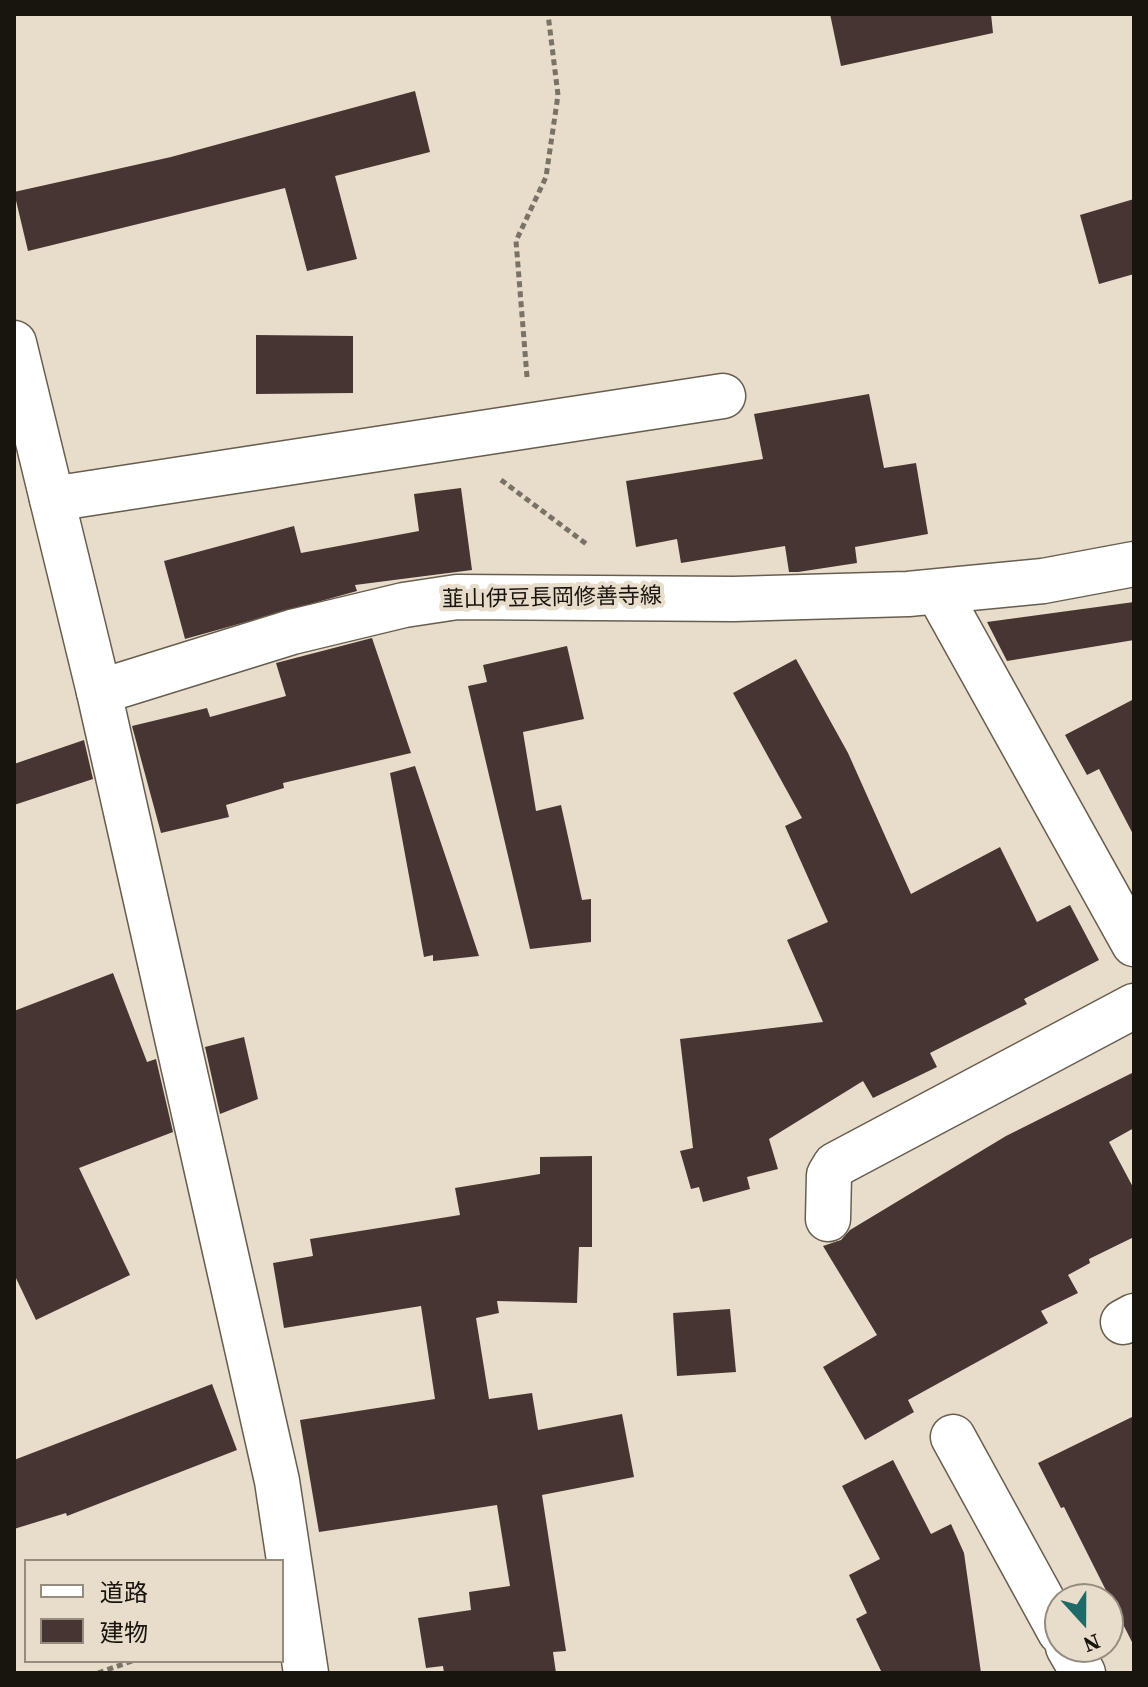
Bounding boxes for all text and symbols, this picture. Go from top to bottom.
street label: 韮山伊豆長岡修善寺線 [442,584,662,614]
legend [24,1559,284,1663]
text: 道路 [100,1576,148,1609]
north arrow [1044,1583,1124,1663]
text: 建物 [100,1616,148,1649]
text: N [1079,1627,1105,1660]

